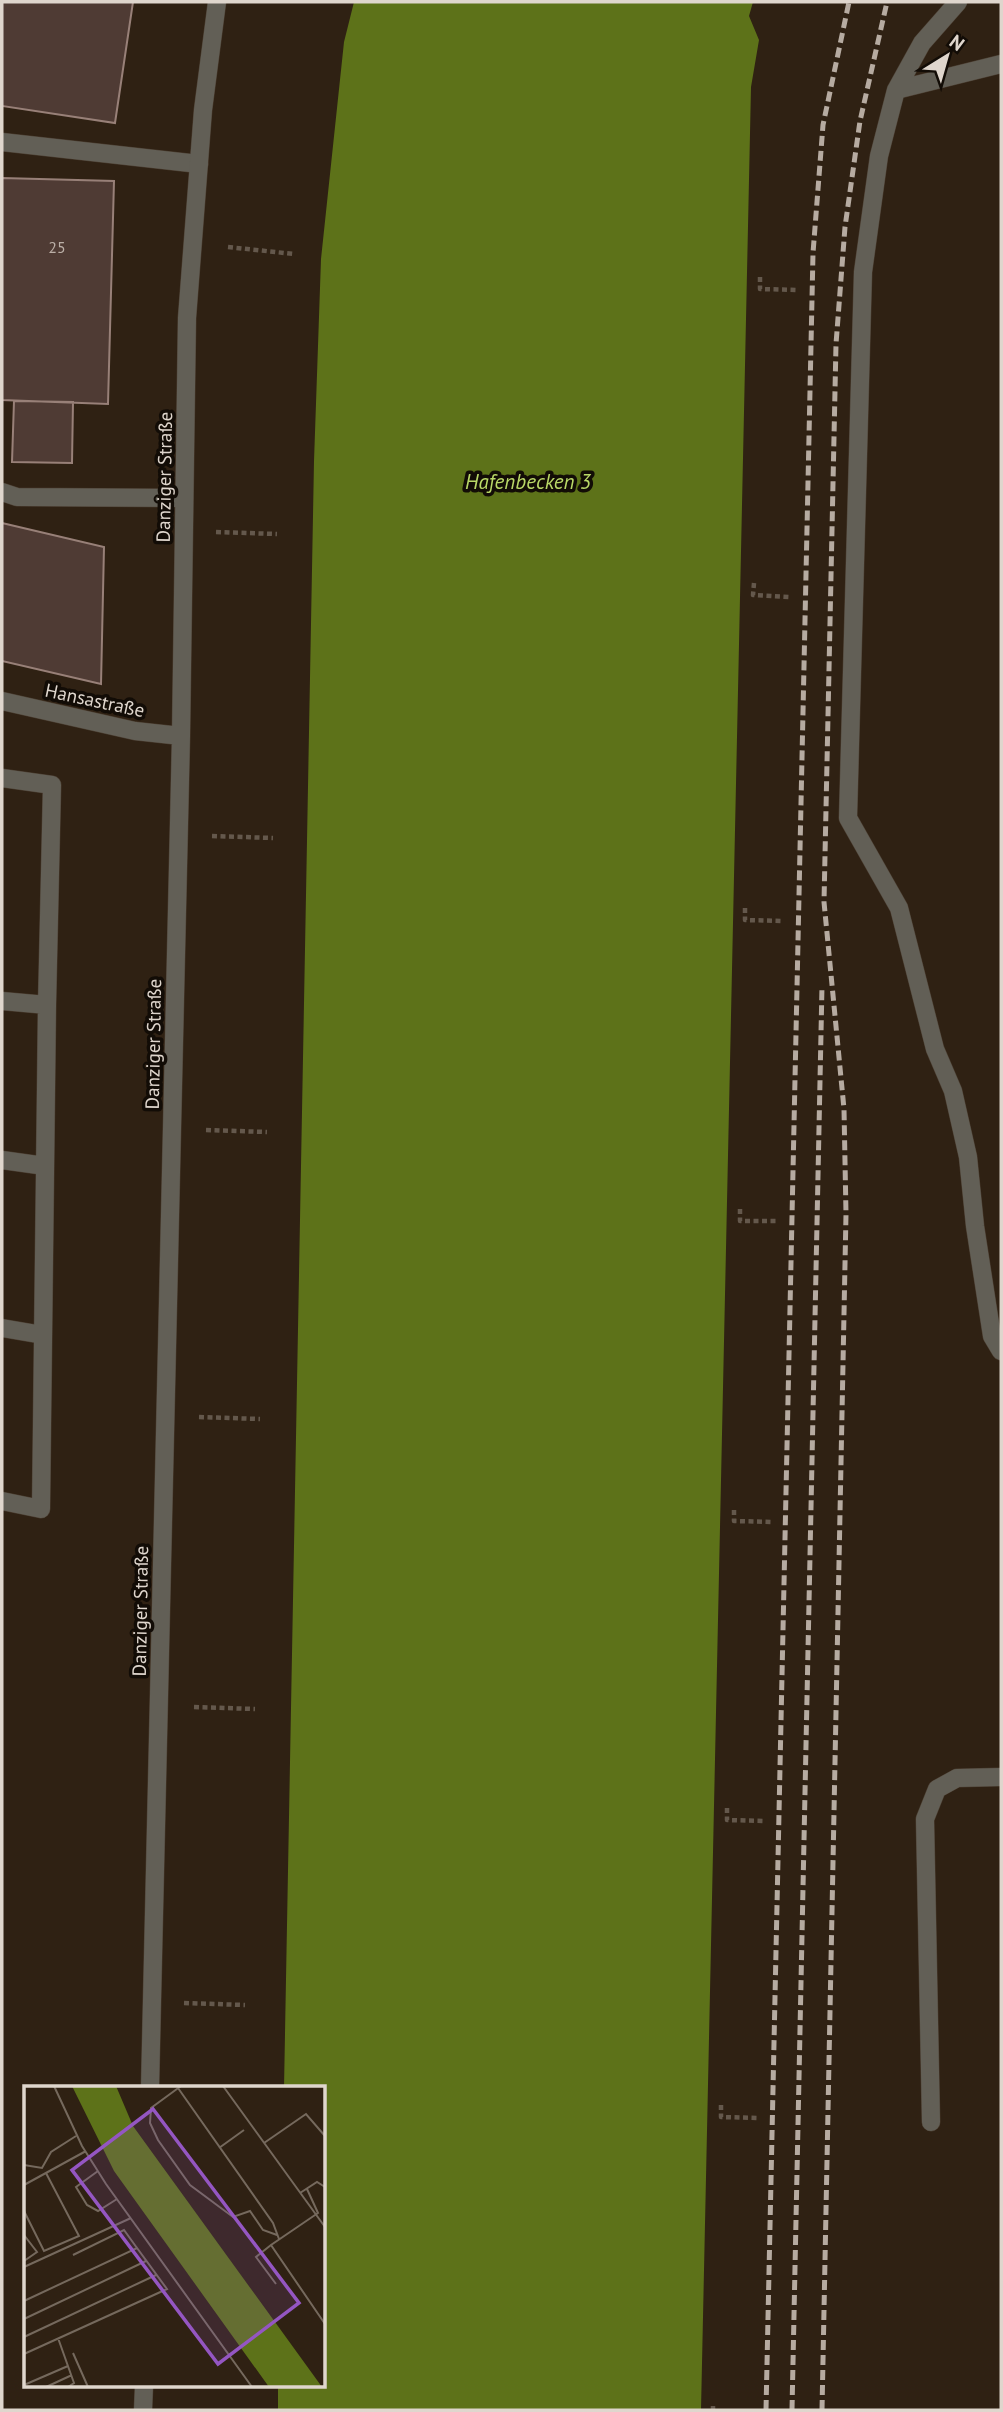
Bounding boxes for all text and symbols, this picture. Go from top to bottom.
north arrow [912,21,982,91]
text: N [945,29,969,56]
house number: 25 [48,237,66,257]
street label: Danziger Straße [151,412,177,542]
water label: Hafenbecken 3 [465,468,592,495]
street label: Hansastraße [43,678,147,722]
street label: Danziger Straße [140,979,166,1109]
street label: Danziger Straße [127,1546,153,1676]
inset map [24,2086,326,2388]

